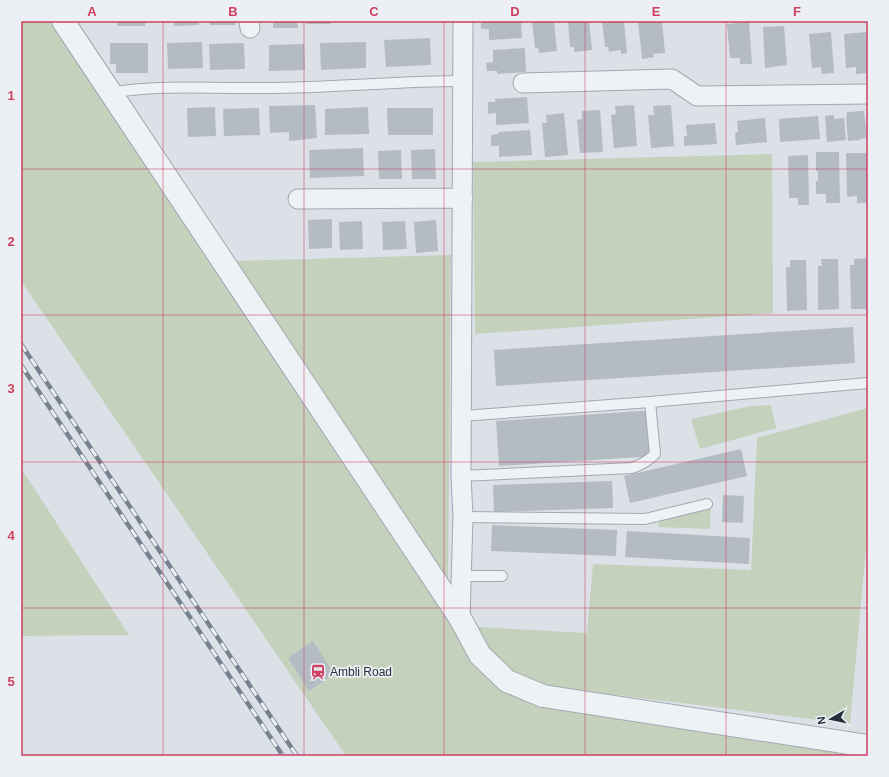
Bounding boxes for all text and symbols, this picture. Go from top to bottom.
text: A [87,4,97,19]
text: B [228,4,238,19]
text: C [369,4,379,19]
text: D [510,4,520,19]
text: E [652,4,661,19]
text: F [793,4,801,19]
text: 1 [7,88,15,103]
text: 2 [7,234,15,249]
text: 3 [7,381,15,396]
text: 4 [7,528,15,543]
station icon: Ambli Road [309,663,327,681]
place label: Ambli Road [330,665,392,679]
text: 5 [7,674,15,689]
north arrow [811,699,851,739]
text: N [815,716,828,725]

